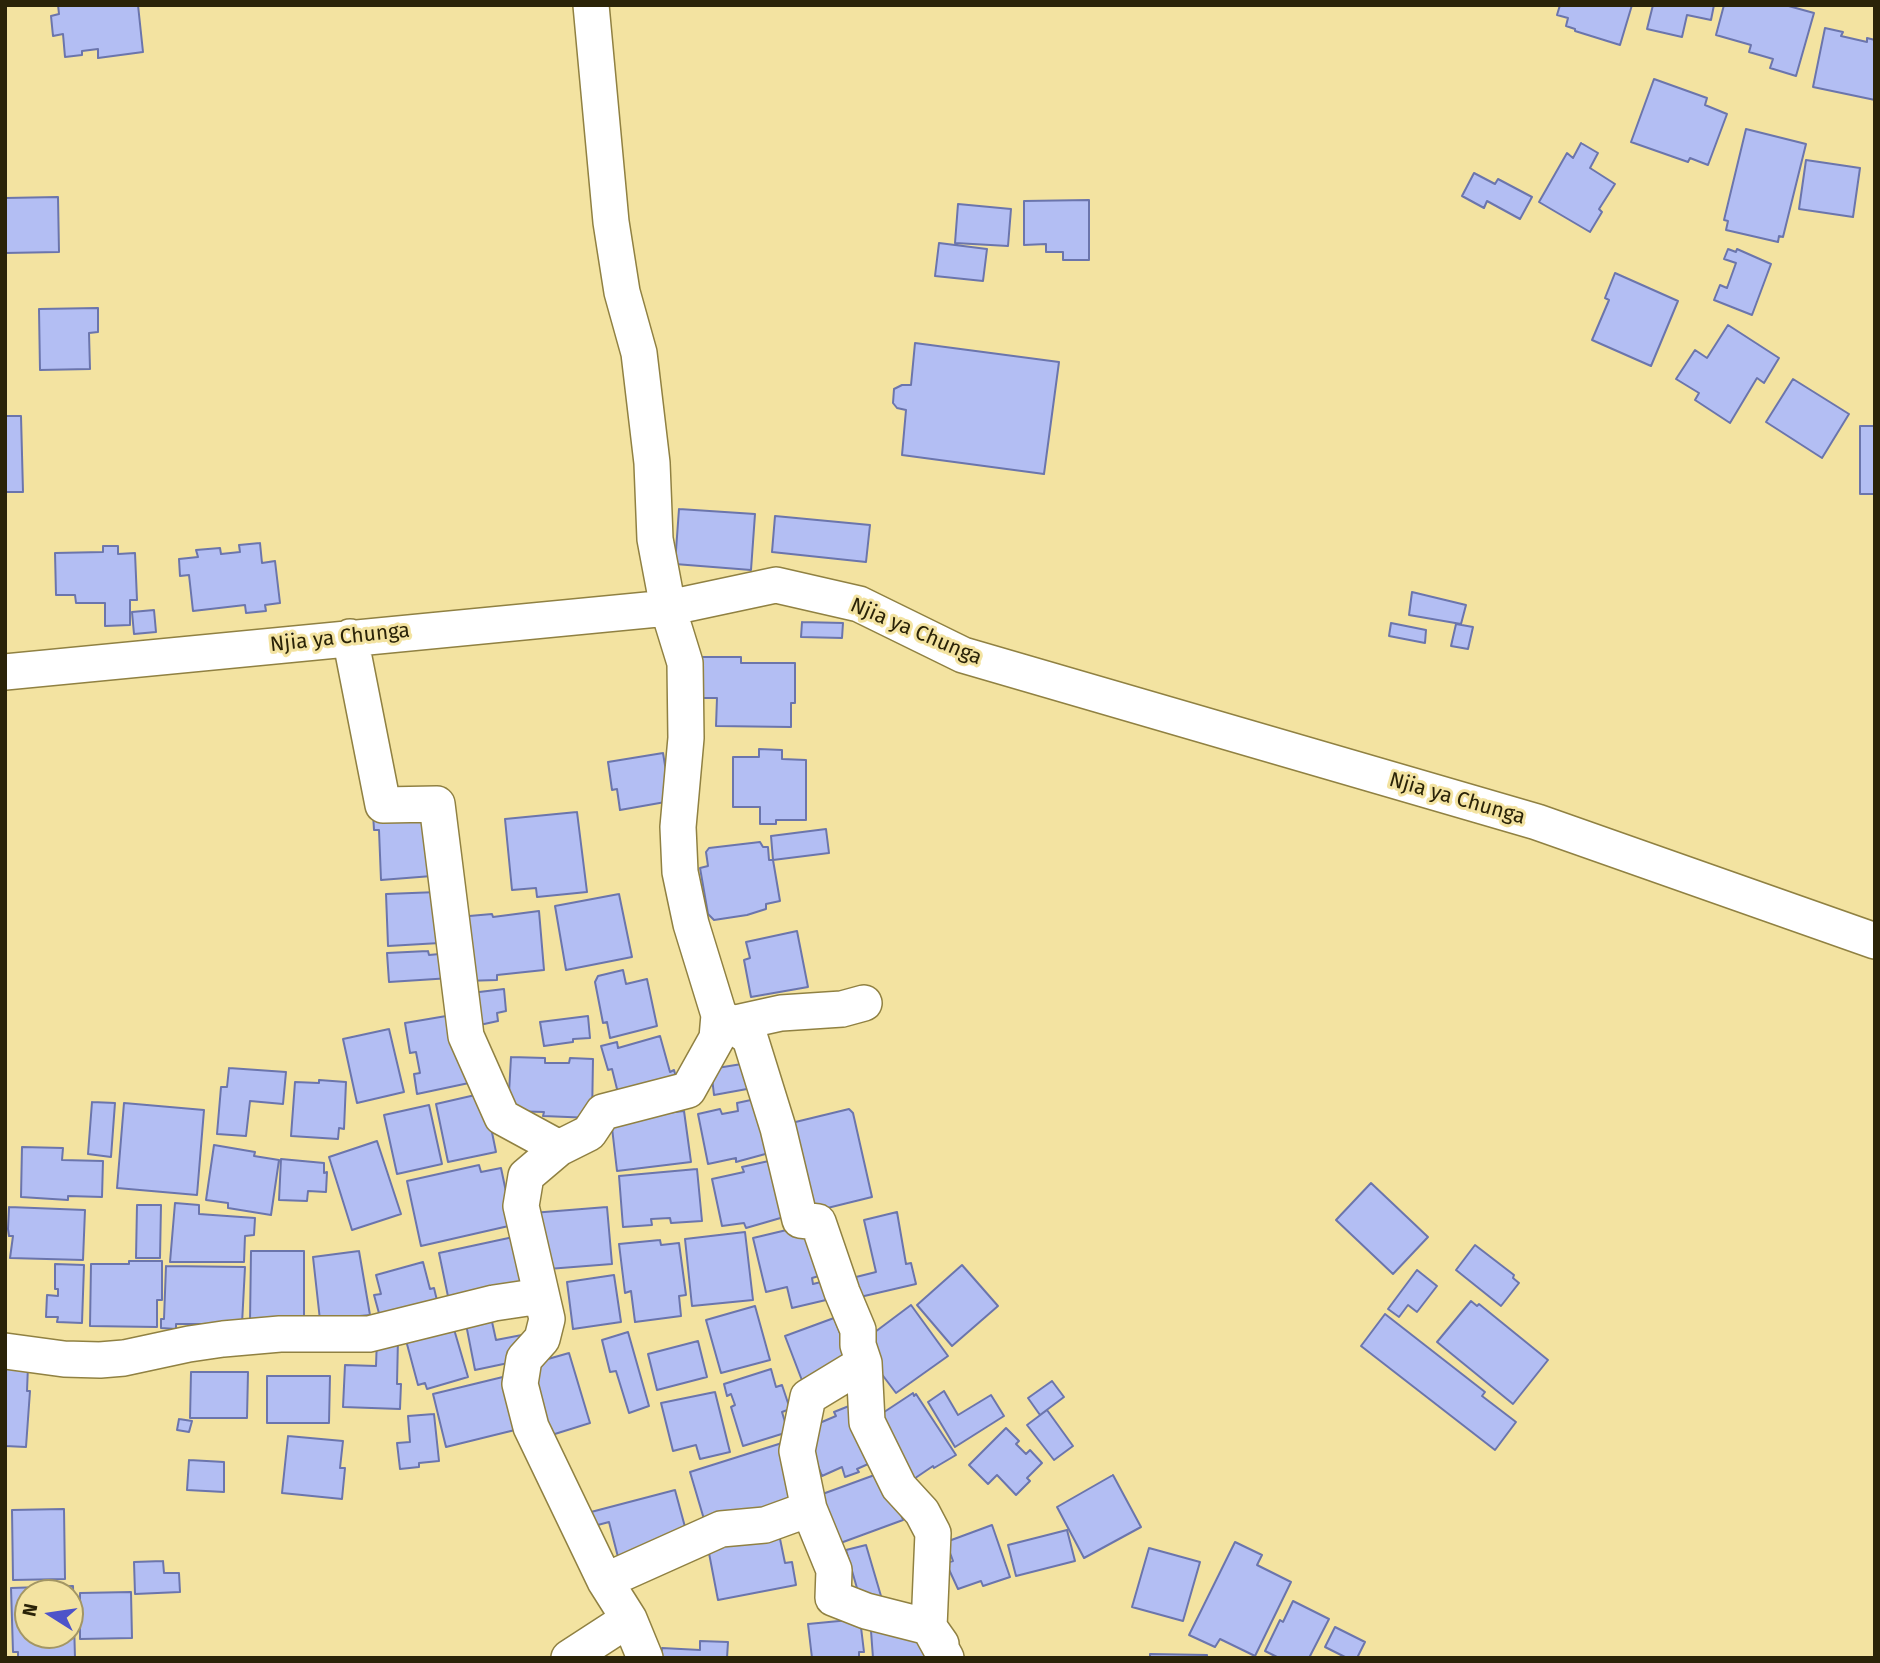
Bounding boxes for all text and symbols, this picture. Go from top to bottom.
street label: Njia ya Chunga [846,593,986,671]
street label: Njia ya Chunga [269,618,411,658]
street label: Njia ya Chunga [1386,768,1528,830]
north arrow [14,1579,84,1649]
text: N [17,1601,42,1619]

